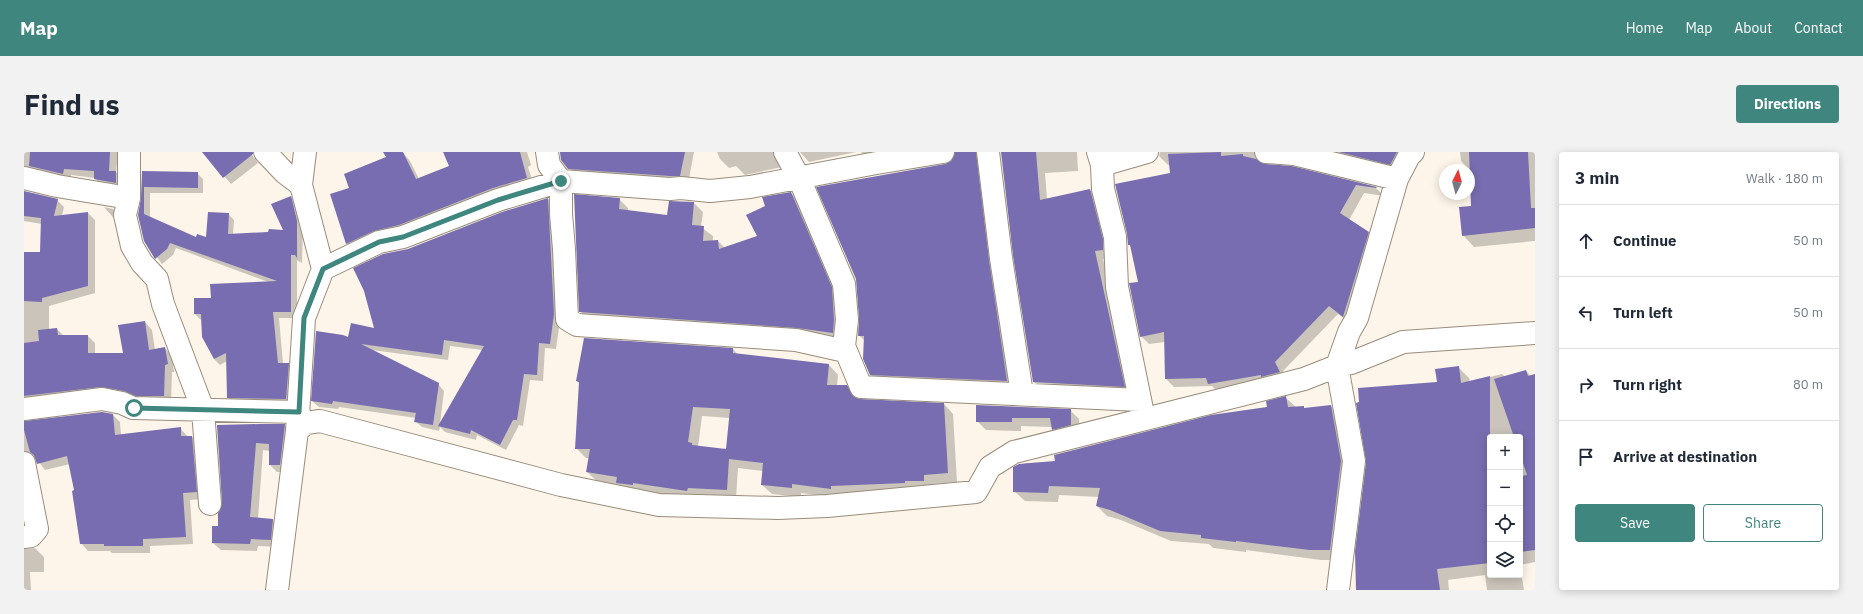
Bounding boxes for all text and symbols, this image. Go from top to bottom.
text: Map [20,16,58,40]
text: Home [1626,19,1663,37]
text: Map [1685,19,1712,37]
text: About [1734,19,1772,37]
text: Contact [1794,19,1843,37]
button: Directions [1736,85,1839,123]
text: Find us [24,86,120,123]
north arrow [1439,164,1475,200]
text: 3 min [1575,167,1619,189]
text: Walk · 180 m [1746,170,1823,187]
route end [552,172,570,190]
icon: ahead [1575,230,1597,252]
text: Continue [1613,231,1677,250]
text: 50 m [1793,232,1823,249]
icon: left [1575,302,1597,324]
text: Turn left [1613,303,1673,322]
text: 50 m [1793,304,1823,321]
icon: right [1575,374,1597,396]
text: Turn right [1613,375,1682,394]
text: 80 m [1793,376,1823,393]
route start [125,399,143,417]
map controls [1487,434,1523,578]
button: + [1487,434,1523,470]
icon: arrive [1575,446,1597,468]
text: Arrive at destination [1613,447,1757,466]
button: − [1487,470,1523,506]
button: Save [1575,504,1695,542]
button: Share [1703,504,1823,542]
button: locate [1487,506,1523,542]
button: layers [1487,542,1523,578]

